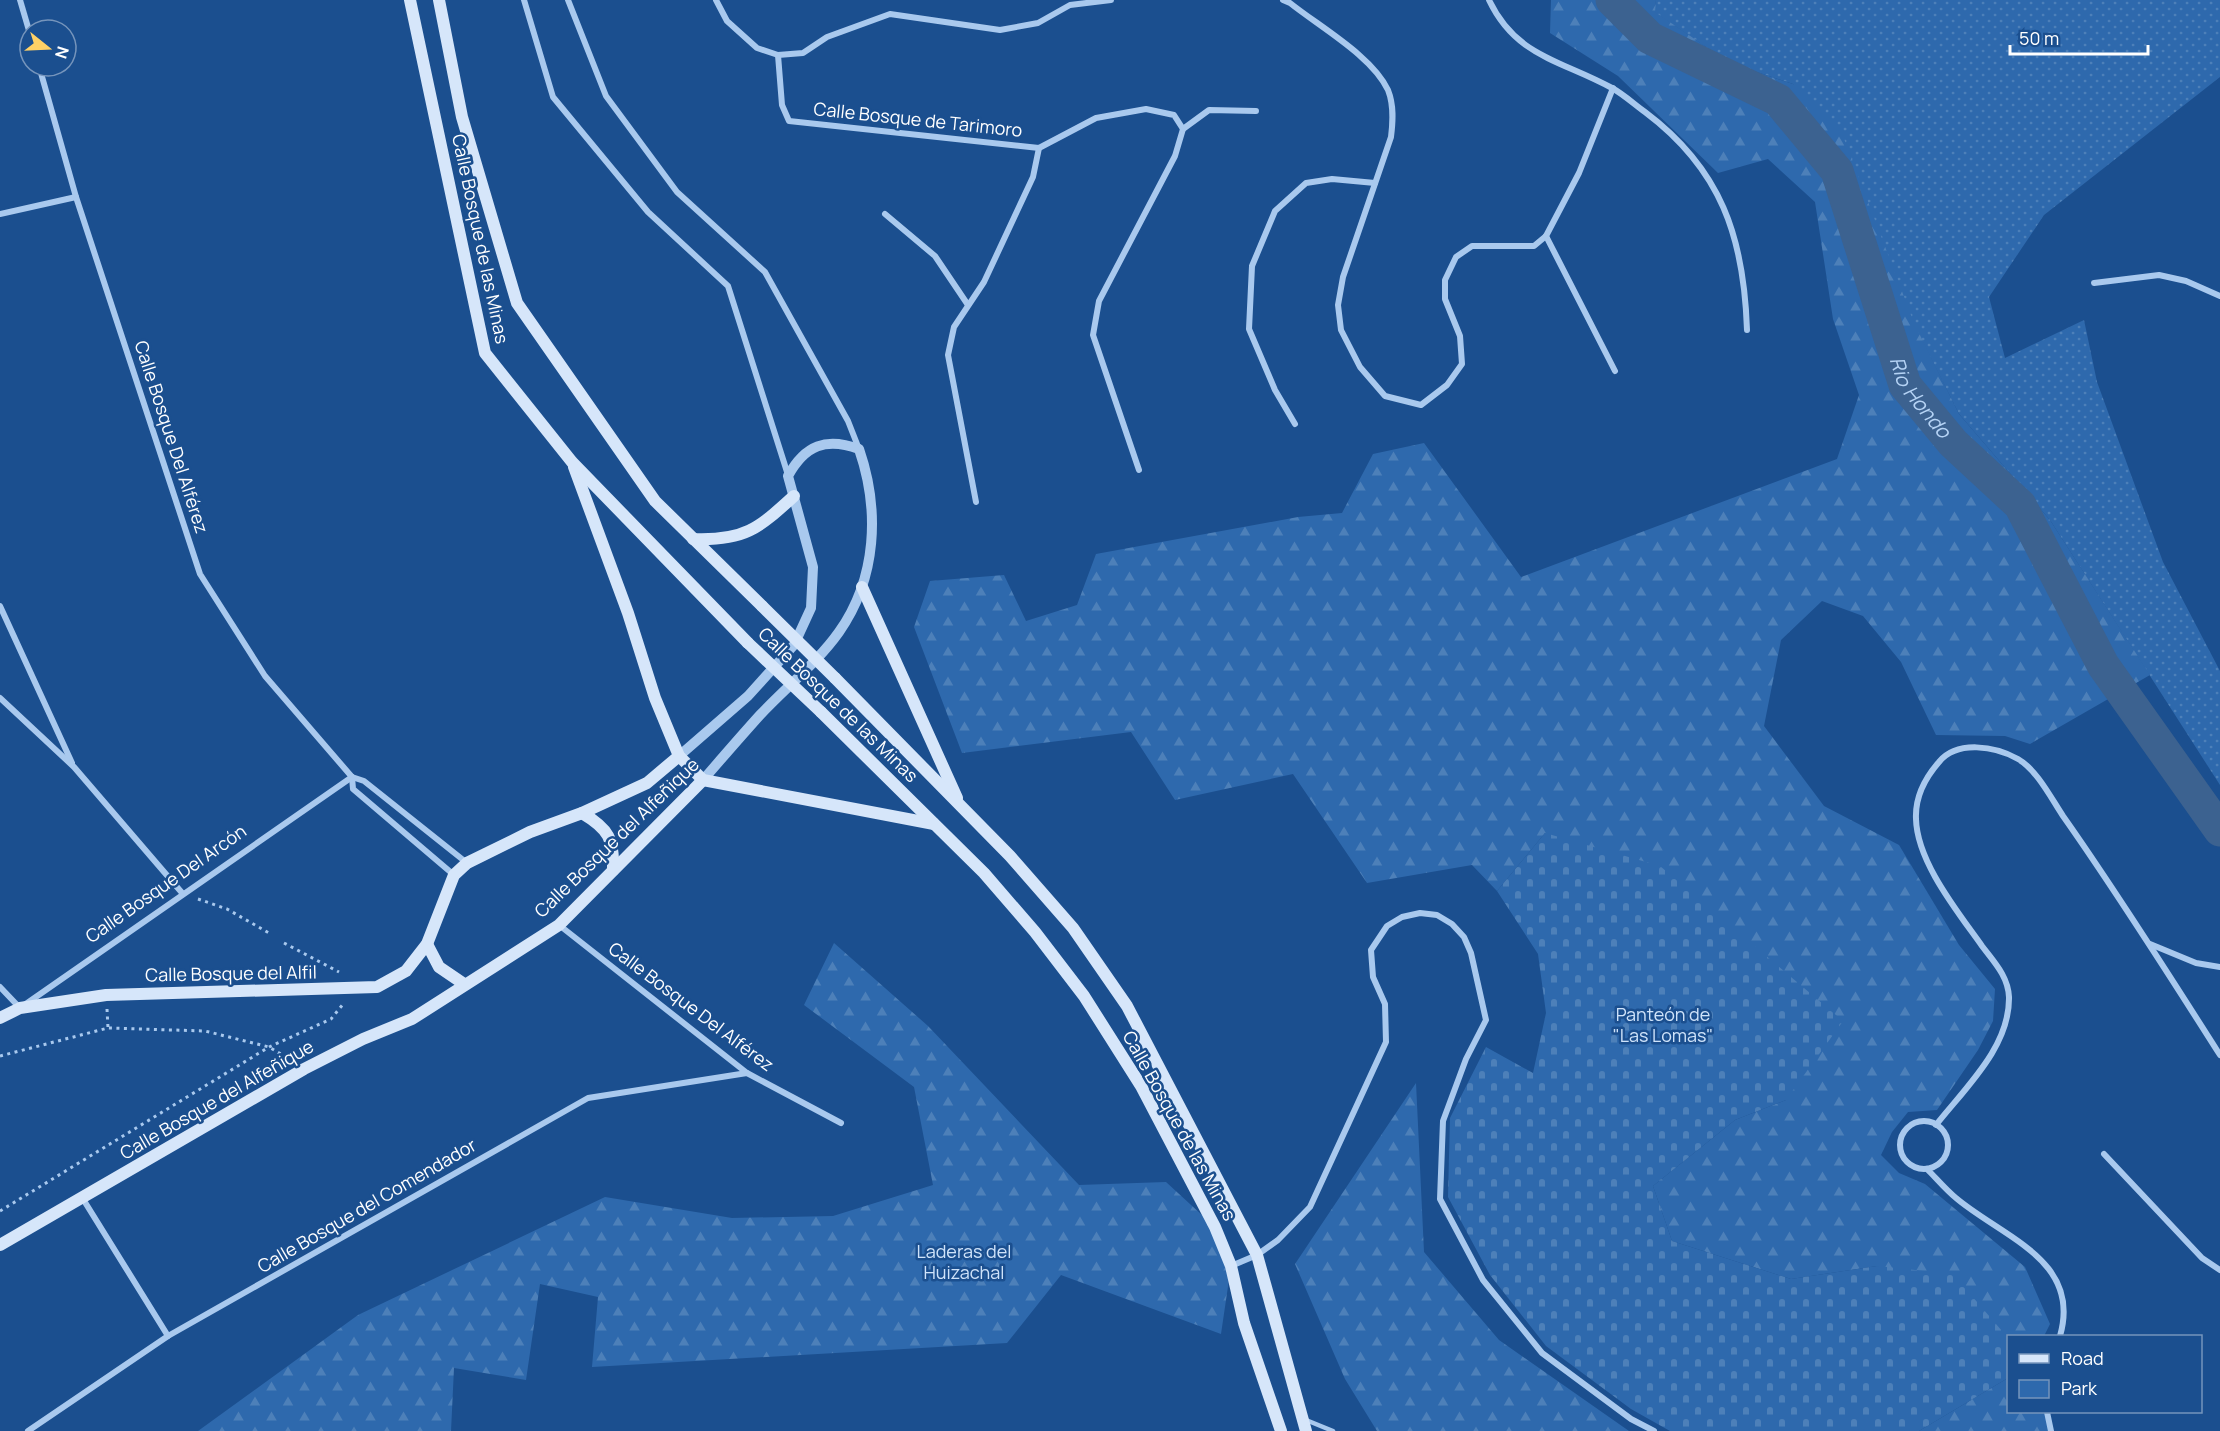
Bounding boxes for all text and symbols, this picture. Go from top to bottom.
north arrow [18,18,78,78]
scale bar [2010,18,2148,56]
text: 50 m [2019,26,2059,50]
text: N [50,44,75,62]
street label: Calle Bosque de Tarimoro [813,96,1024,142]
street label: Calle Bosque de las Minas [447,132,515,346]
street label: Calle Bosque Del Alférez [129,337,214,536]
water label: Rio Hondo [1884,353,1958,444]
street label: Calle Bosque de las Minas [754,622,924,787]
street label: Calle Bosque del Alfeñique [529,752,704,922]
street label: Calle Bosque Del Arcón [80,819,251,948]
street label: Calle Bosque Del Alférez [604,936,779,1076]
street label: Calle Bosque del Alfil [145,960,317,986]
park label: Panteón de "Las Lomas" [1613,1002,1713,1047]
street label: Calle Bosque de las Minas [1118,1026,1242,1225]
street label: Calle Bosque del Alfeñique [115,1034,318,1164]
street label: Calle Bosque del Comendador [253,1132,481,1278]
park label: Laderas del Huizachal [917,1239,1011,1284]
legend [2007,1335,2202,1413]
text: Road [2061,1346,2104,1370]
text: Park [2061,1376,2098,1400]

